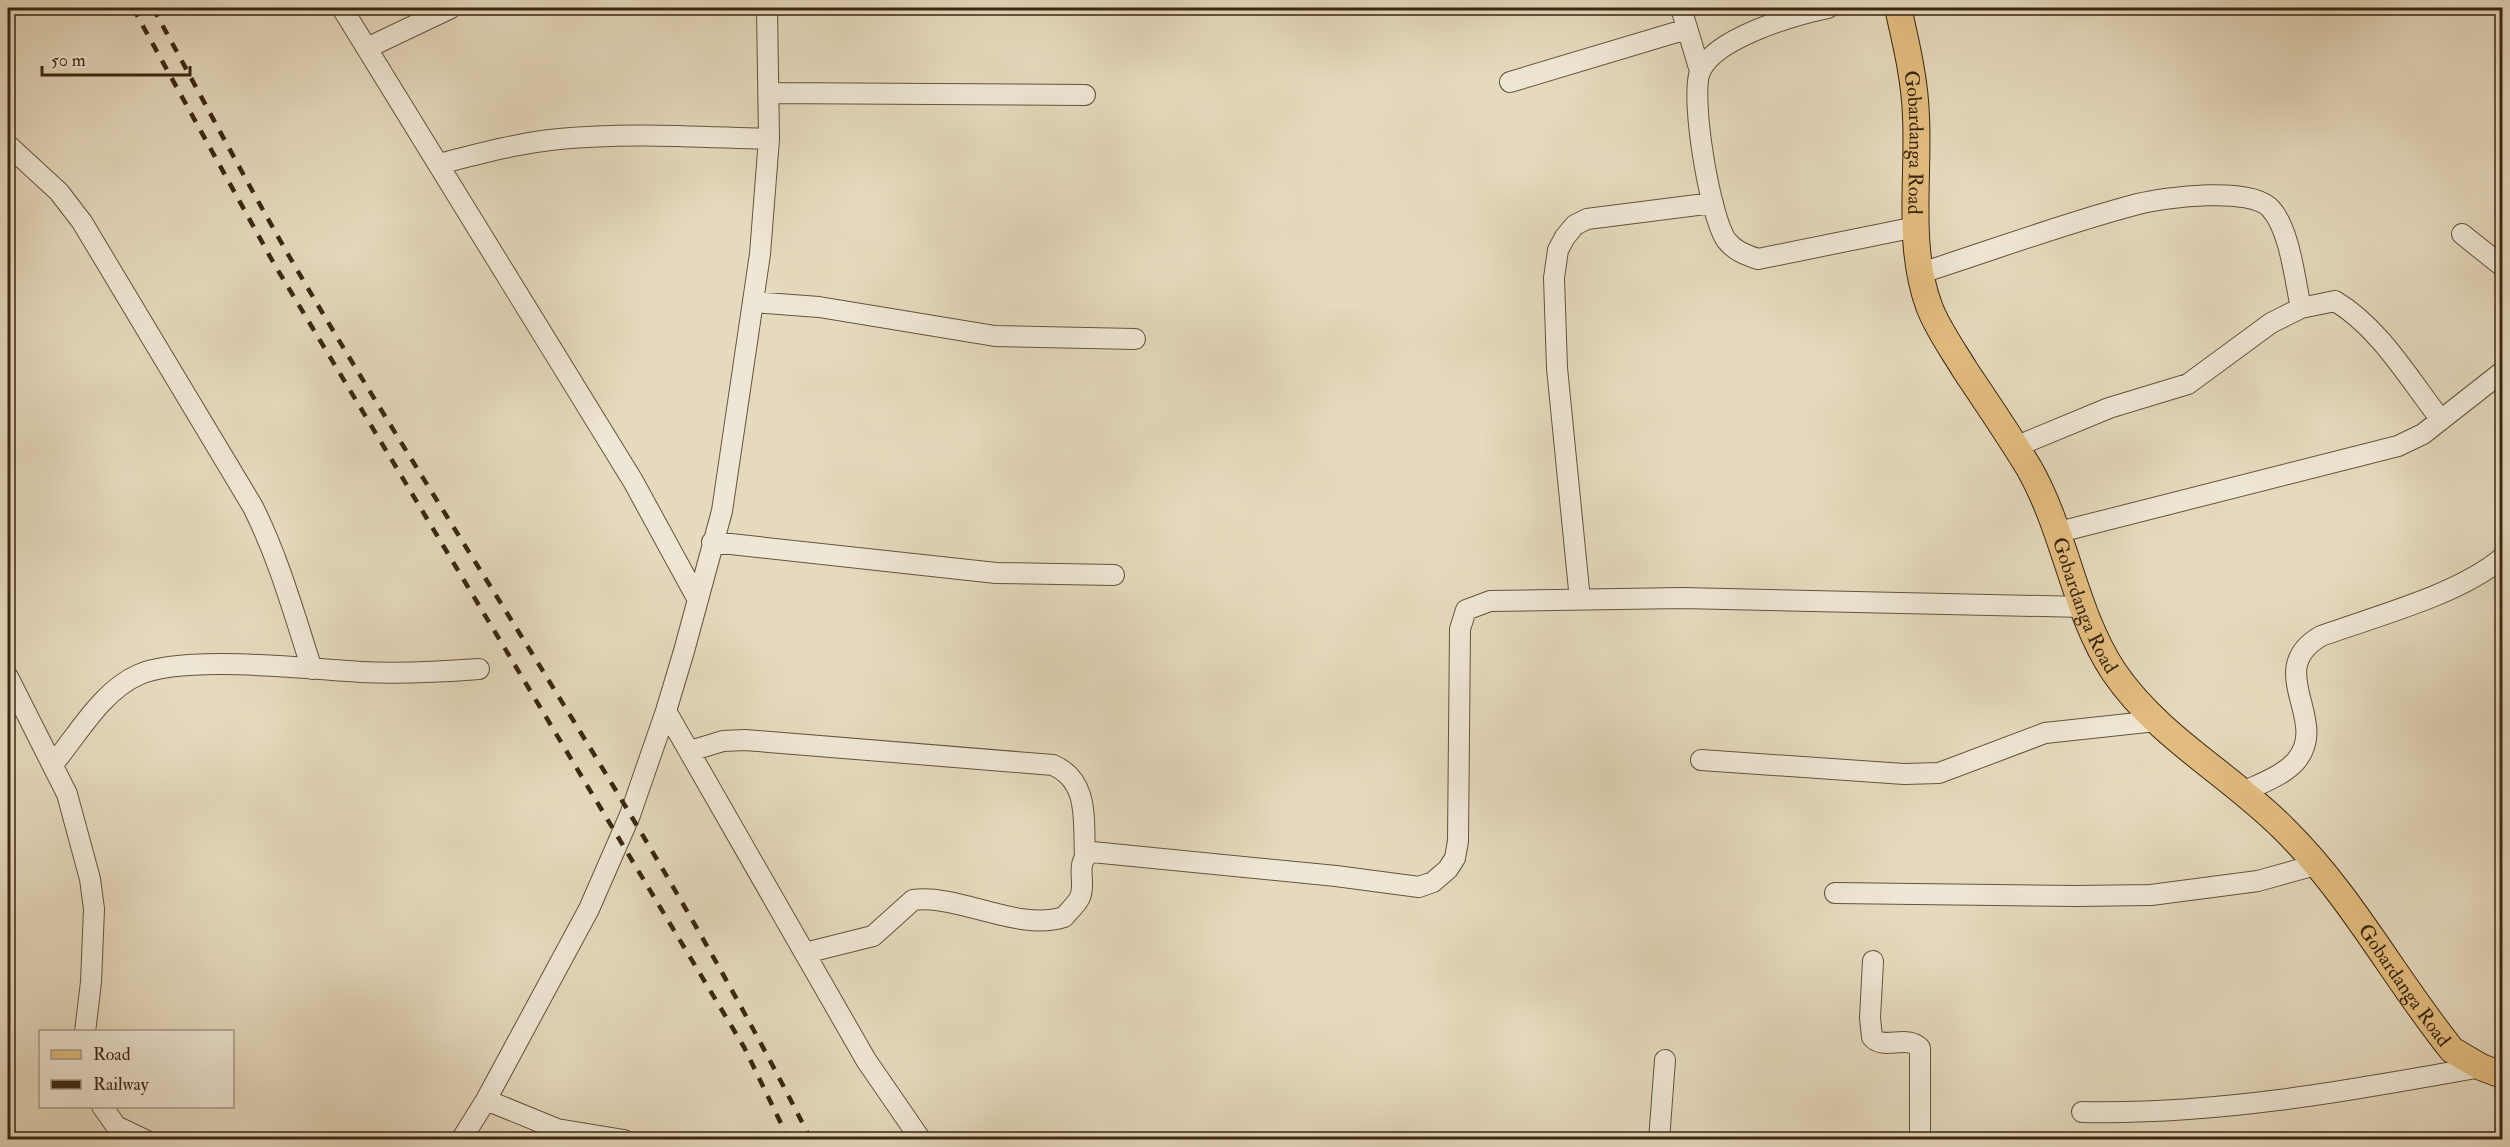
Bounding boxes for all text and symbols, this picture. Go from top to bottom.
scale bar [42,39,190,77]
text: 50 m [51,49,86,72]
street label: Gobardanga Road [1898,69,1929,215]
street label: Gobardanga Road [2047,534,2124,678]
street label: Gobardanga Road [2353,919,2456,1052]
legend [39,1030,234,1108]
text: Road [93,1043,131,1066]
text: Railway [93,1073,150,1096]

